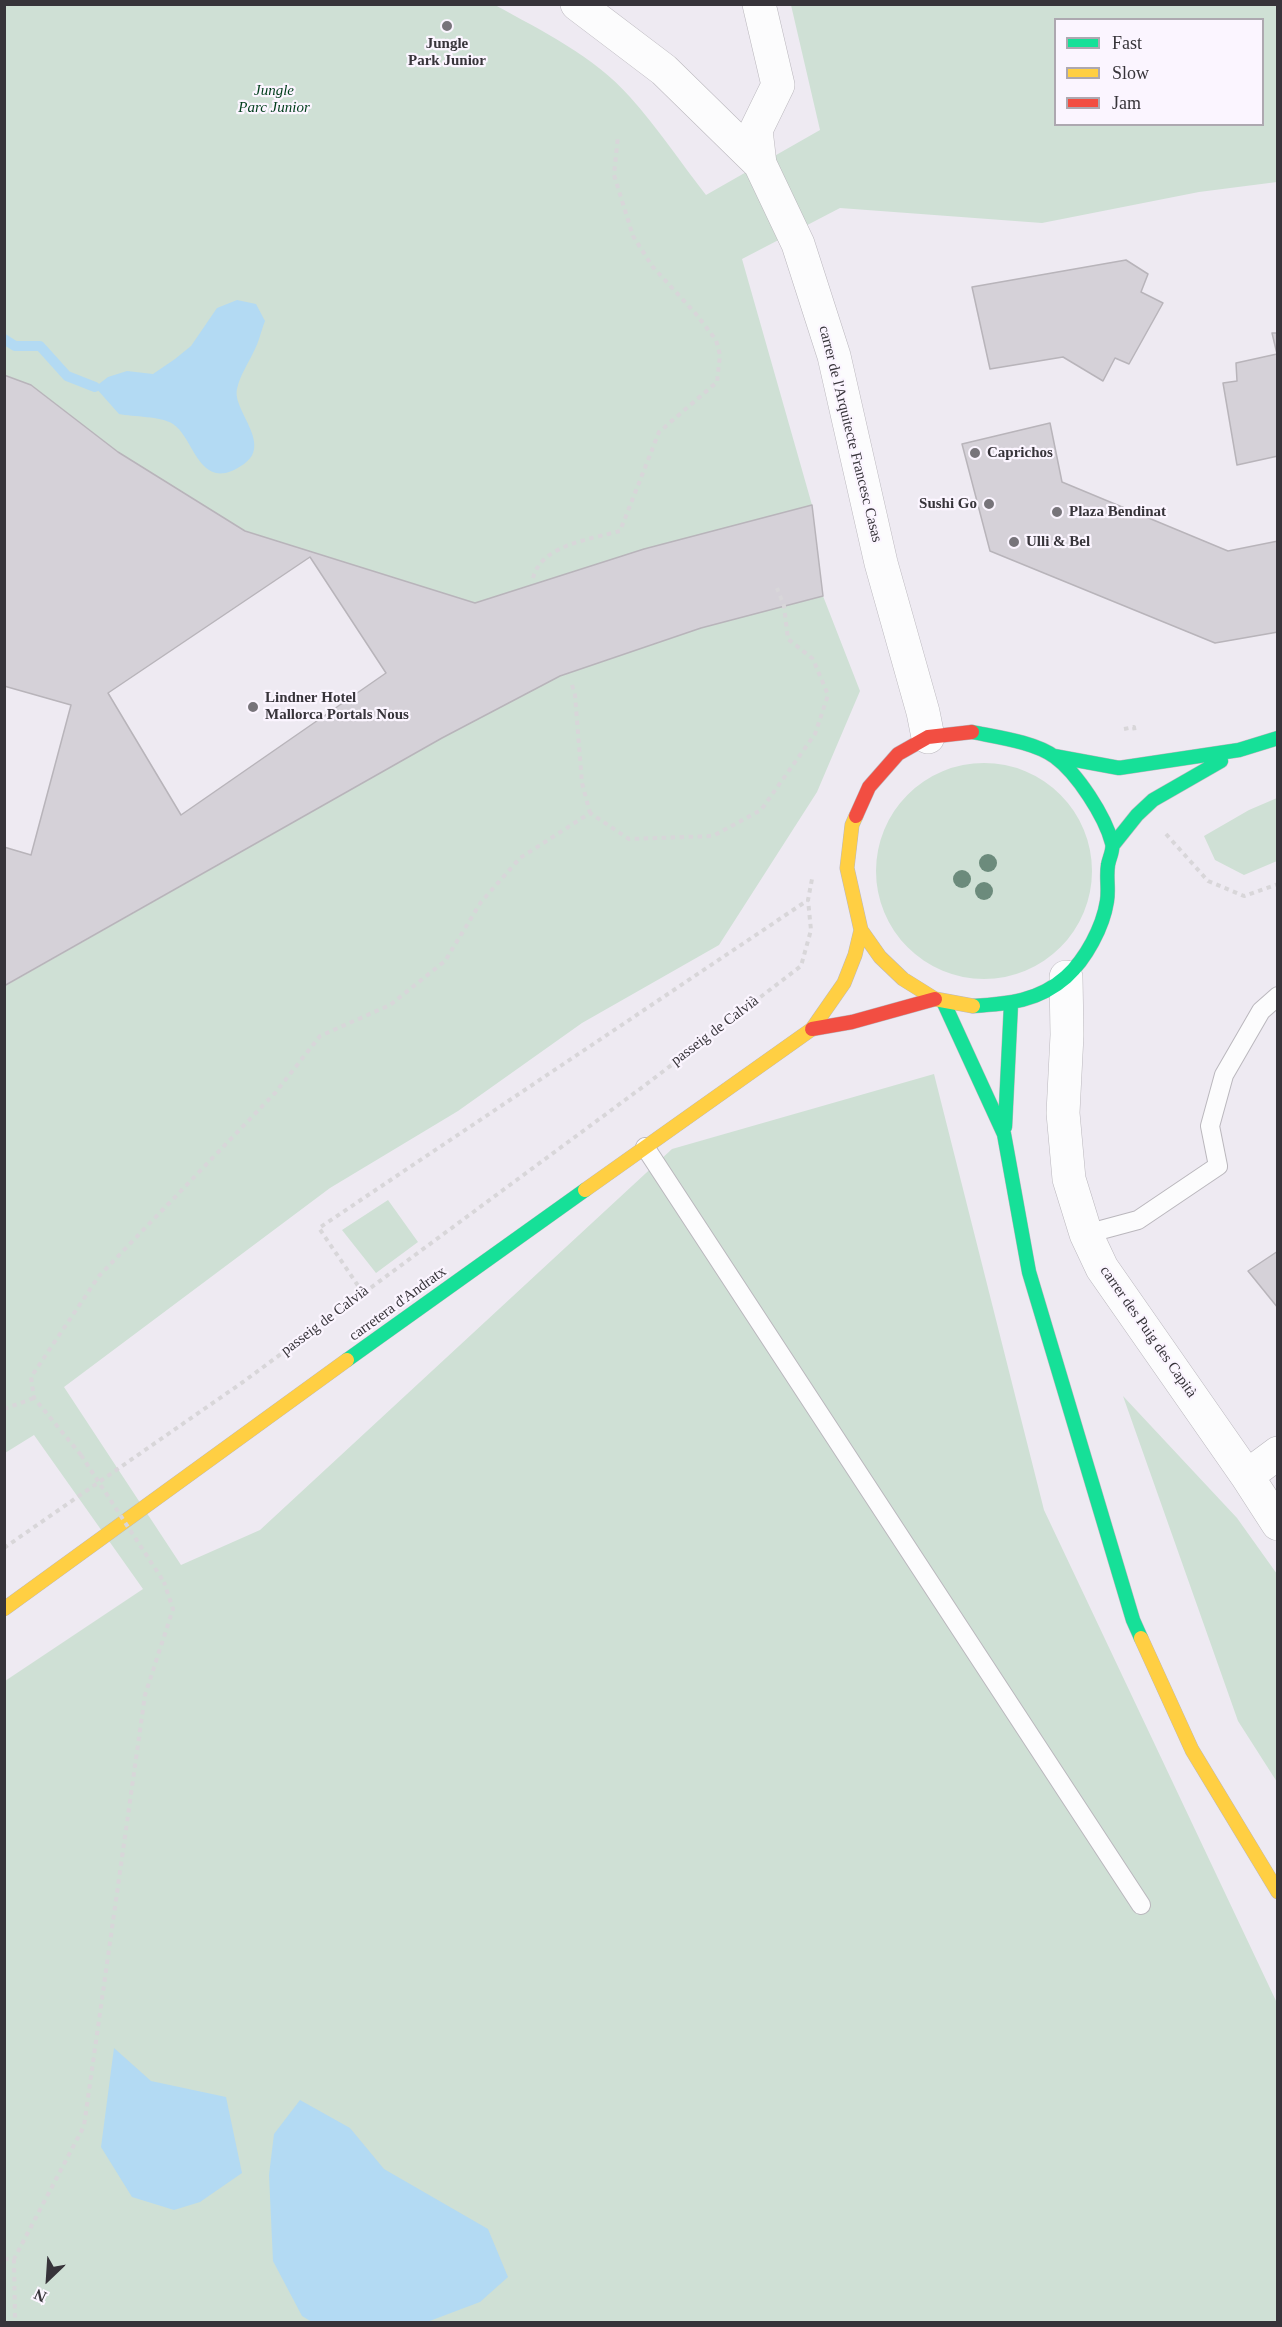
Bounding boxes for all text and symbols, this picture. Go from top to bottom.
legend [1054,18,1264,126]
marker: Jungle Park Junior [440,19,454,33]
text: Fast [1112,33,1142,53]
place label: Jungle Park Junior [408,35,486,70]
text: Slow [1112,63,1149,83]
park label: Jungle Parc Junior [238,82,310,117]
text: Jam [1112,93,1141,113]
street label: carrer de l'Arquitecte Francesc Casas [814,324,886,544]
place label: Caprichos [987,444,1053,462]
marker: Caprichos [968,446,982,460]
place label: Sushi Go [919,495,977,513]
marker: Sushi Go [982,497,996,511]
place label: Plaza Bendinat [1069,503,1166,521]
marker: Plaza Bendinat [1050,505,1064,519]
place label: Ulli & Bel [1026,533,1090,551]
marker: Ulli & Bel [1007,535,1021,549]
place label: Lindner Hotel Mallorca Portals Nous [265,689,409,724]
marker: Lindner Hotel Mallorca Portals Nous [246,700,260,714]
street label: passeig de Calvià [668,992,762,1070]
street label: carretera d'Andratx [346,1263,450,1345]
street label: carrer des Puig des Capità [1096,1263,1200,1401]
street label: passeig de Calvià [278,1282,372,1360]
north arrow [18,2249,78,2309]
text: N [31,2286,49,2306]

